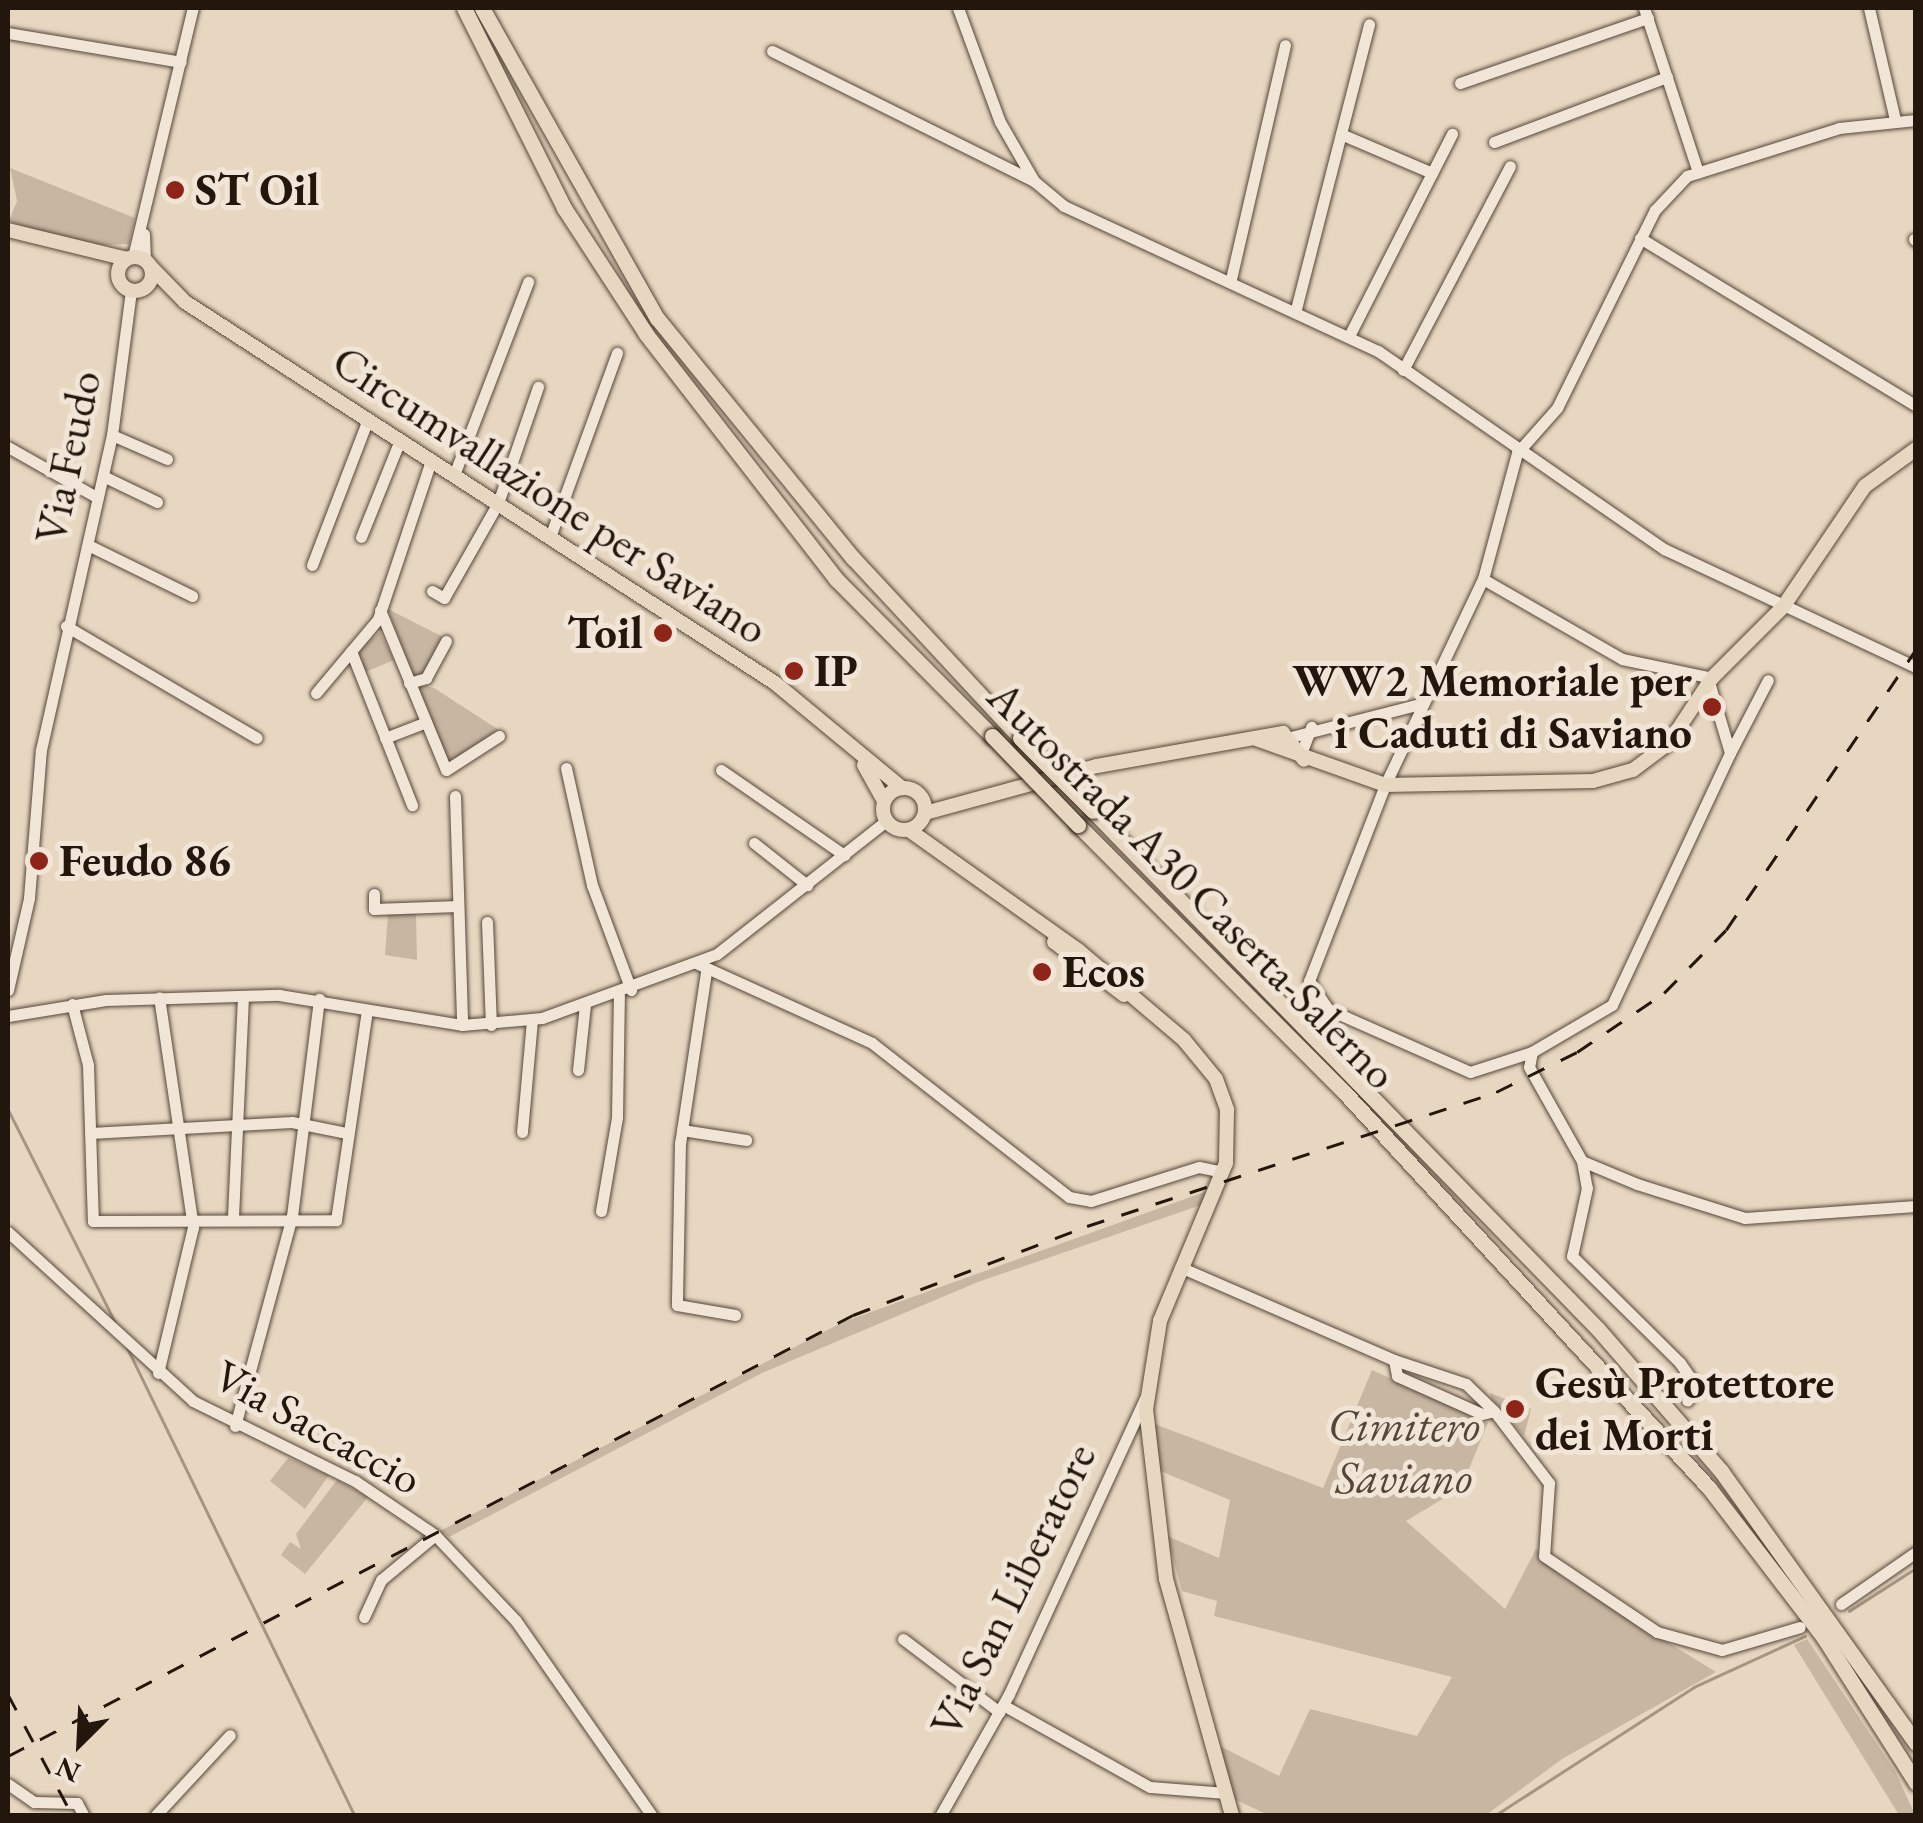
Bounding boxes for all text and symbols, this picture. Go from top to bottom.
place label: ST Oil [195,163,319,217]
marker: ST Oil [164,179,186,201]
street label: Circumvallazione per Saviano [322,334,778,656]
street label: Via Feudo [23,366,113,548]
place label: Toil [567,606,643,660]
marker: Toil [652,622,674,644]
place label: IP [814,644,858,698]
place label: WW2 Memoriale per i Caduti di Saviano [1292,654,1692,760]
marker: IP [783,660,805,682]
street label: Autostrada A30 Caserta-Salerno [976,669,1408,1101]
marker: WW2 Memoriale per i Caduti di Saviano [1701,696,1723,718]
place label: Feudo 86 [59,834,231,888]
marker: Feudo 86 [28,850,50,872]
place label: Ecos [1062,945,1145,999]
marker: Ecos [1031,961,1053,983]
street label: Via Saccaccio [205,1348,431,1506]
place label: Gesù Protettore dei Morti [1535,1356,1834,1462]
marker: Gesù Protettore dei Morti [1504,1398,1526,1420]
park label: Cimitero Saviano [1328,1399,1480,1505]
street label: Via San Liberatore [919,1435,1107,1745]
north arrow [30,1693,130,1793]
text: N [50,1749,85,1791]

